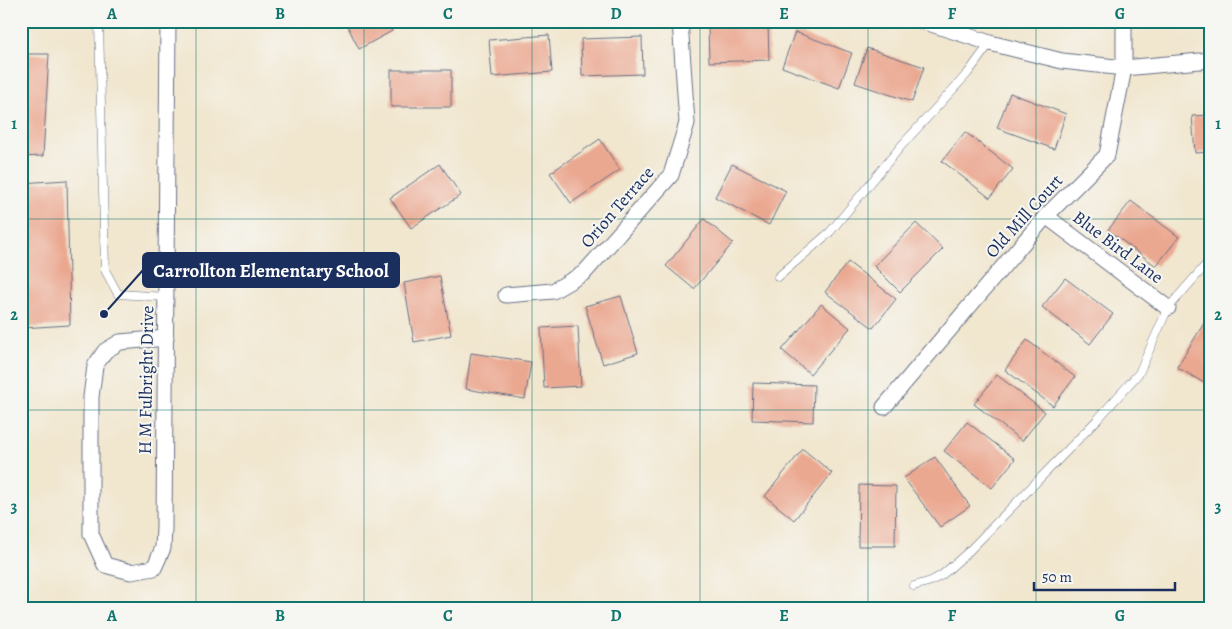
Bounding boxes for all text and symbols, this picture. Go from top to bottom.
text: A [106,3,118,25]
text: B [275,3,285,25]
text: C [443,3,453,25]
text: D [610,3,622,25]
text: E [779,3,789,25]
text: F [948,3,957,25]
text: G [1115,3,1125,25]
text: 1 [11,113,17,135]
text: 1 [1215,113,1221,135]
street label: Orion Terrace [575,161,659,253]
street label: Old Mill Court [980,169,1068,263]
street label: Blue Bird Lane [1068,205,1168,289]
callout: Carrollton Elementary School [143,253,399,287]
text: Carrollton Elementary School [153,258,389,284]
text: 2 [10,304,18,326]
text: 2 [1214,304,1222,326]
street label: H M Fulbright Drive [133,305,159,455]
text: 3 [11,496,18,518]
text: 3 [1215,496,1222,518]
scale bar [1034,559,1176,591]
text: 50 m [1042,567,1072,587]
text: A [106,605,118,627]
text: B [275,605,285,627]
text: C [443,605,453,627]
text: D [610,605,622,627]
text: E [779,605,789,627]
text: F [948,605,957,627]
text: G [1115,605,1125,627]

